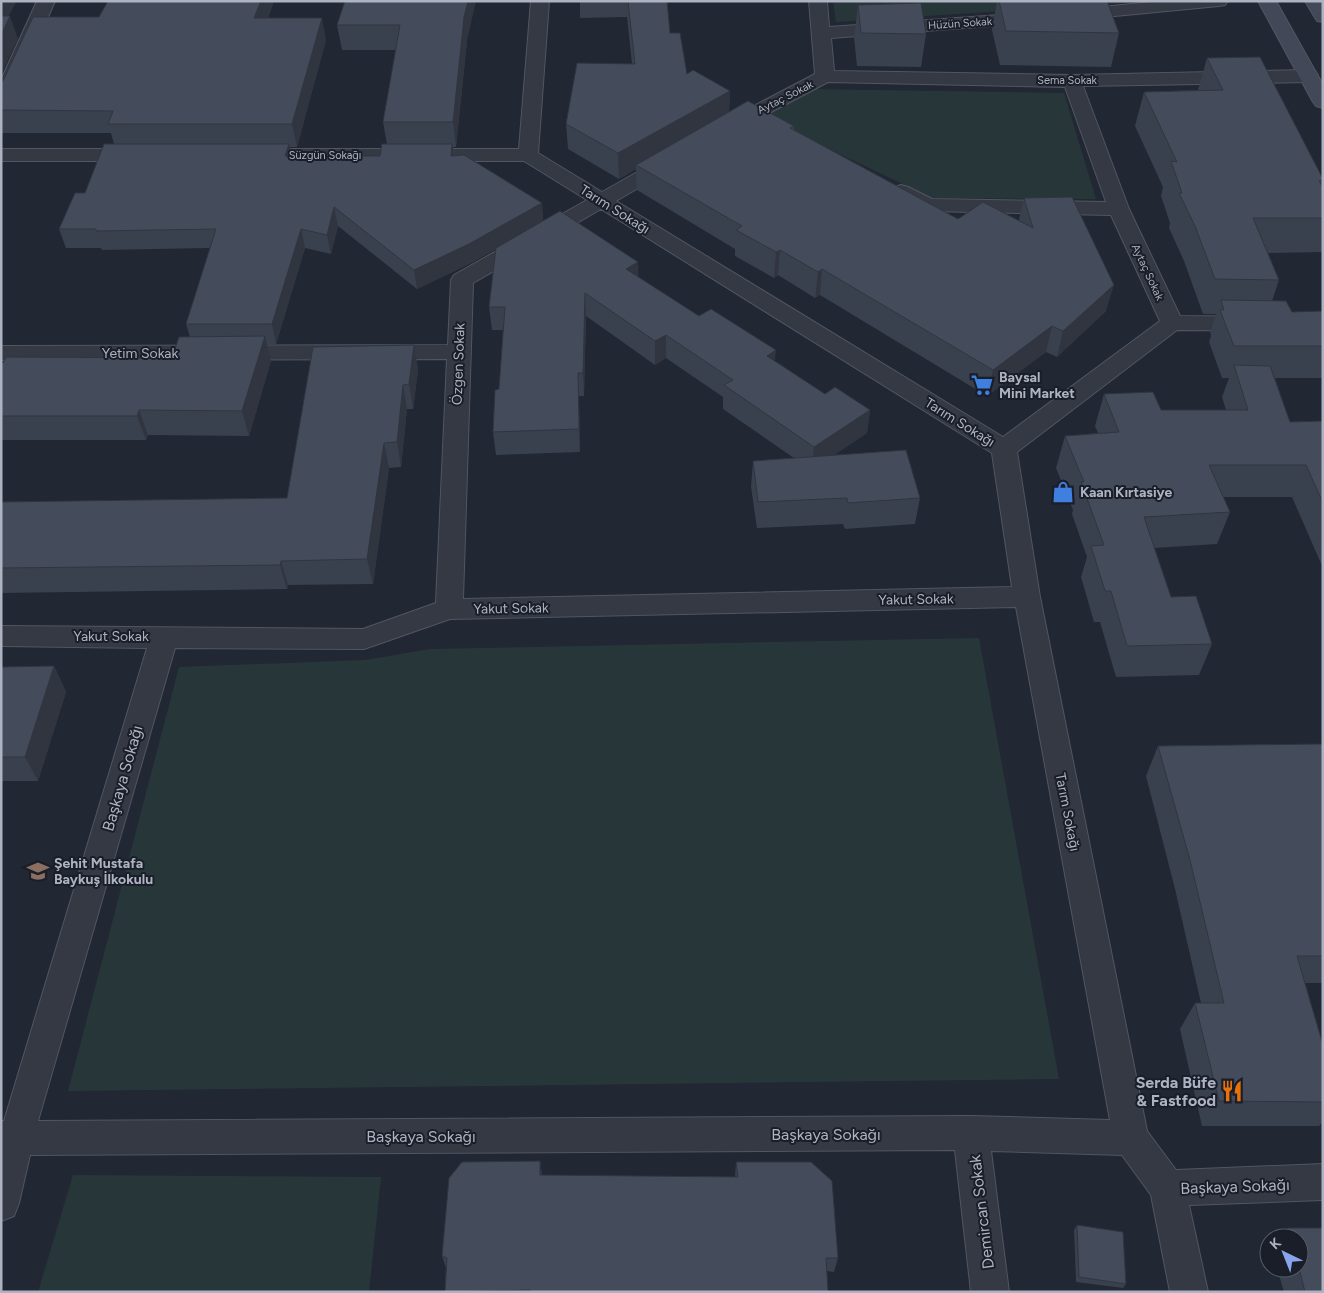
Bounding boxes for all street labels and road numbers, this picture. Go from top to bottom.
street label: Hüzün Sokak [928,15,993,32]
street label: Sema Sokak [1037,74,1098,87]
street label: Aytaç Sokak [755,78,816,117]
street label: Süzgün Sokağı [289,149,361,162]
street label: Tarım Sokağı [577,181,653,238]
street label: Aytaç Sokak [1129,242,1167,303]
street label: Özgen Sokak [449,322,468,405]
street label: Yetim Sokak [102,345,178,362]
street label: Tarım Sokağı [922,394,998,451]
street label: Yakut Sokak [878,590,954,609]
street label: Yakut Sokak [473,599,549,618]
street label: Yakut Sokak [73,628,149,645]
street label: Başkaya Sokağı [98,723,147,833]
street label: Tarım Sokağı [1052,772,1083,853]
street label: Başkaya Sokağı [771,1125,881,1144]
street label: Başkaya Sokağı [366,1127,476,1146]
street label: Demircan Sokak [965,1154,998,1270]
street label: Başkaya Sokağı [1180,1175,1290,1198]

